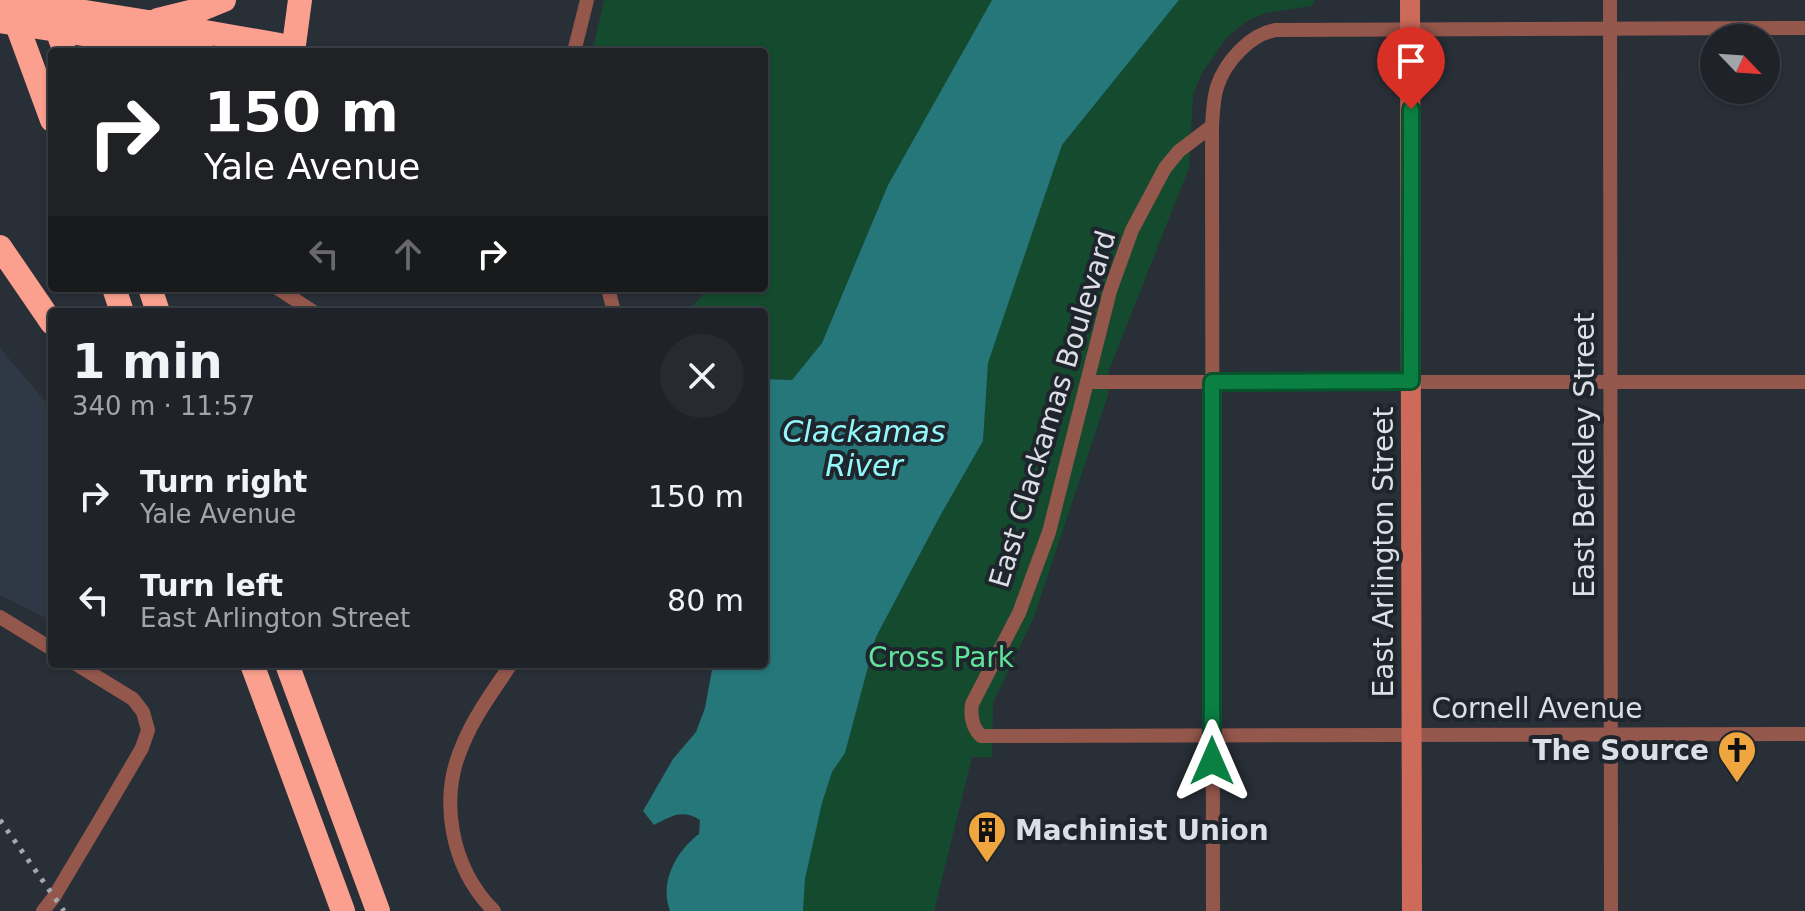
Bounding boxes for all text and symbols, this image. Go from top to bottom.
north arrow [1700,24,1780,104]
map controls [1700,24,1780,104]
pin [1377,27,1445,109]
icon: arrive [1389,39,1433,83]
text: 150 m [204,79,399,144]
icon: right [72,80,176,184]
text: Yale Avenue [204,146,420,187]
street label: East Clackamas Boulevard [982,227,1123,592]
icon: left [302,232,346,276]
icon: ahead [386,232,430,276]
icon: right [470,232,514,276]
street label: East Berkeley Street [1568,312,1601,598]
text: 1 min [72,333,223,389]
button: close [660,334,744,418]
text: 340 m · 11:57 [72,391,255,421]
street label: East Arlington Street [1367,407,1400,697]
water label: Clackamas River [782,414,946,483]
text: Turn right [140,464,307,499]
icon: right [72,474,116,518]
text: 150 m [648,479,744,514]
text: Yale Avenue [140,499,296,529]
text: Turn left [140,568,283,603]
icon: left [72,578,116,622]
text: 80 m [667,583,744,618]
text: East Arlington Street [140,603,410,633]
park label: Cross Park [868,641,1015,674]
street label: Cornell Avenue [1431,692,1643,725]
position arrow [1170,719,1254,803]
church icon: The Source [1716,729,1758,784]
place label: The Source [1532,734,1709,767]
building icon: Machinist Union [966,809,1008,864]
place label: Machinist Union [1015,814,1269,847]

